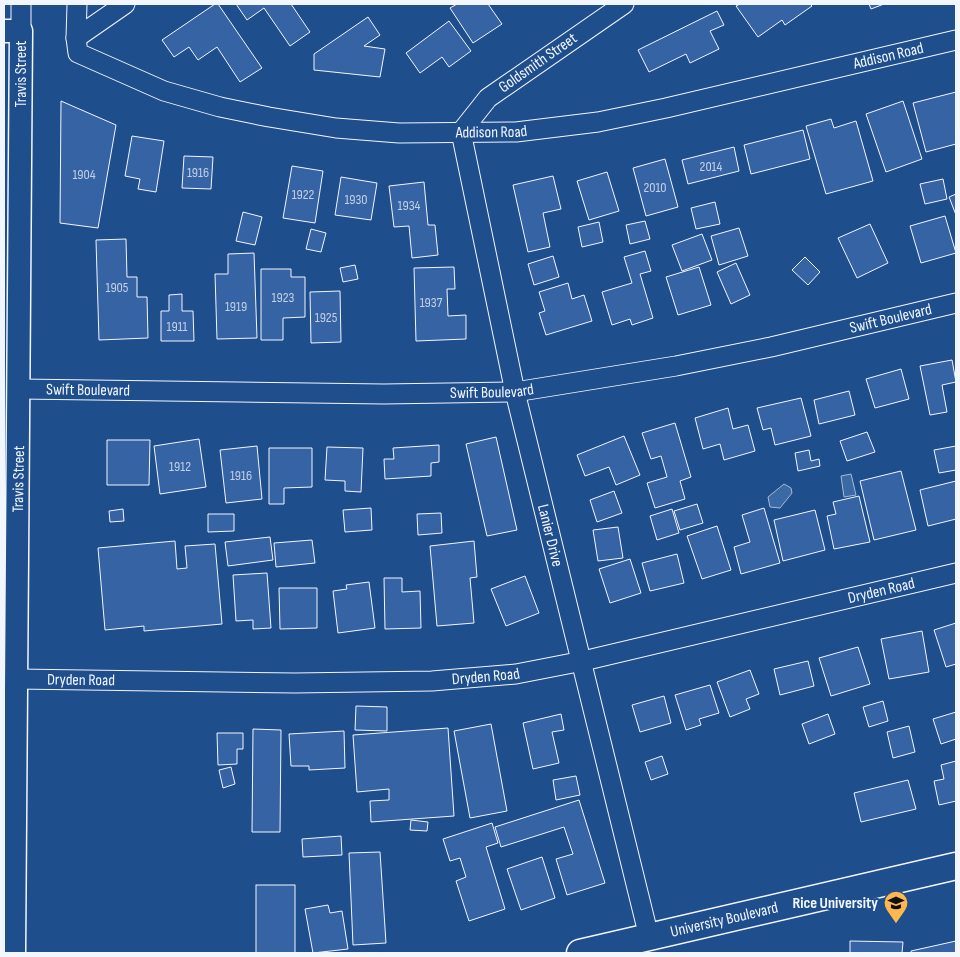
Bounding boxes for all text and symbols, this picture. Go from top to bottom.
street label: Goldsmith Street [495,29,581,97]
street label: Addison Road [850,38,925,73]
street label: Travis Street [12,40,31,107]
street label: Addison Road [455,121,528,142]
house number: 2014 [700,158,723,175]
house number: 1916 [187,164,209,181]
house number: 1904 [72,166,96,183]
house number: 2010 [643,179,667,196]
house number: 1922 [292,186,315,203]
house number: 1930 [344,191,368,208]
house number: 1934 [398,197,421,214]
house number: 1905 [106,279,129,296]
house number: 1923 [272,289,295,306]
house number: 1937 [420,294,443,311]
house number: 1919 [225,298,247,315]
street label: Swift Boulevard [848,300,934,337]
house number: 1925 [315,309,338,326]
house number: 1911 [167,318,188,335]
street label: Swift Boulevard [46,380,130,400]
street label: Swift Boulevard [450,380,535,402]
street label: Travis Street [9,445,29,513]
house number: 1912 [169,458,191,475]
house number: 1916 [230,467,252,484]
street label: Lanier Drive [533,502,567,569]
street label: Dryden Road [846,574,916,608]
street label: Dryden Road [451,664,521,689]
street label: Dryden Road [47,670,115,690]
school or university icon: Rice University [883,890,909,924]
place label: Rice University [792,894,878,913]
street label: University Boulevard [668,898,780,941]

